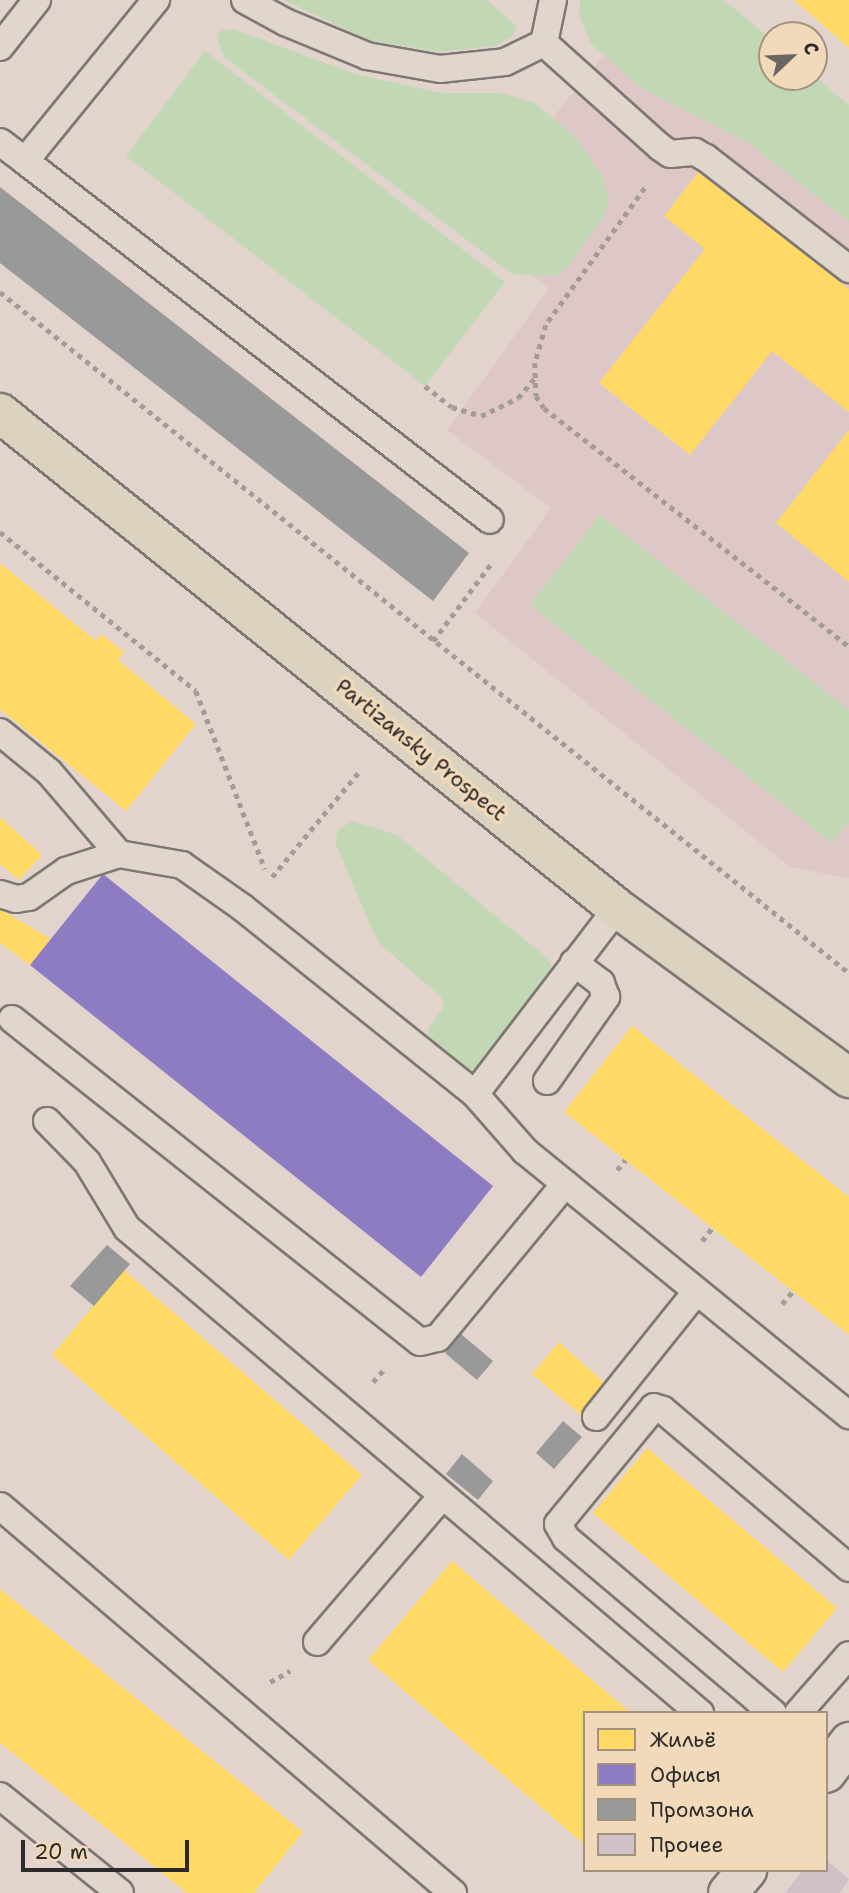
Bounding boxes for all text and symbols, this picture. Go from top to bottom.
north arrow [758,21,828,91]
text: С [797,38,825,59]
street label: Partizansky Prospect [331,674,511,826]
legend [583,1711,828,1872]
text: Жильё [650,1726,716,1754]
text: Офисы [650,1761,721,1789]
text: Промзона [650,1796,753,1824]
scale bar [24,1826,192,1870]
text: Прочее [650,1831,723,1859]
text: 20 m [34,1838,88,1866]

